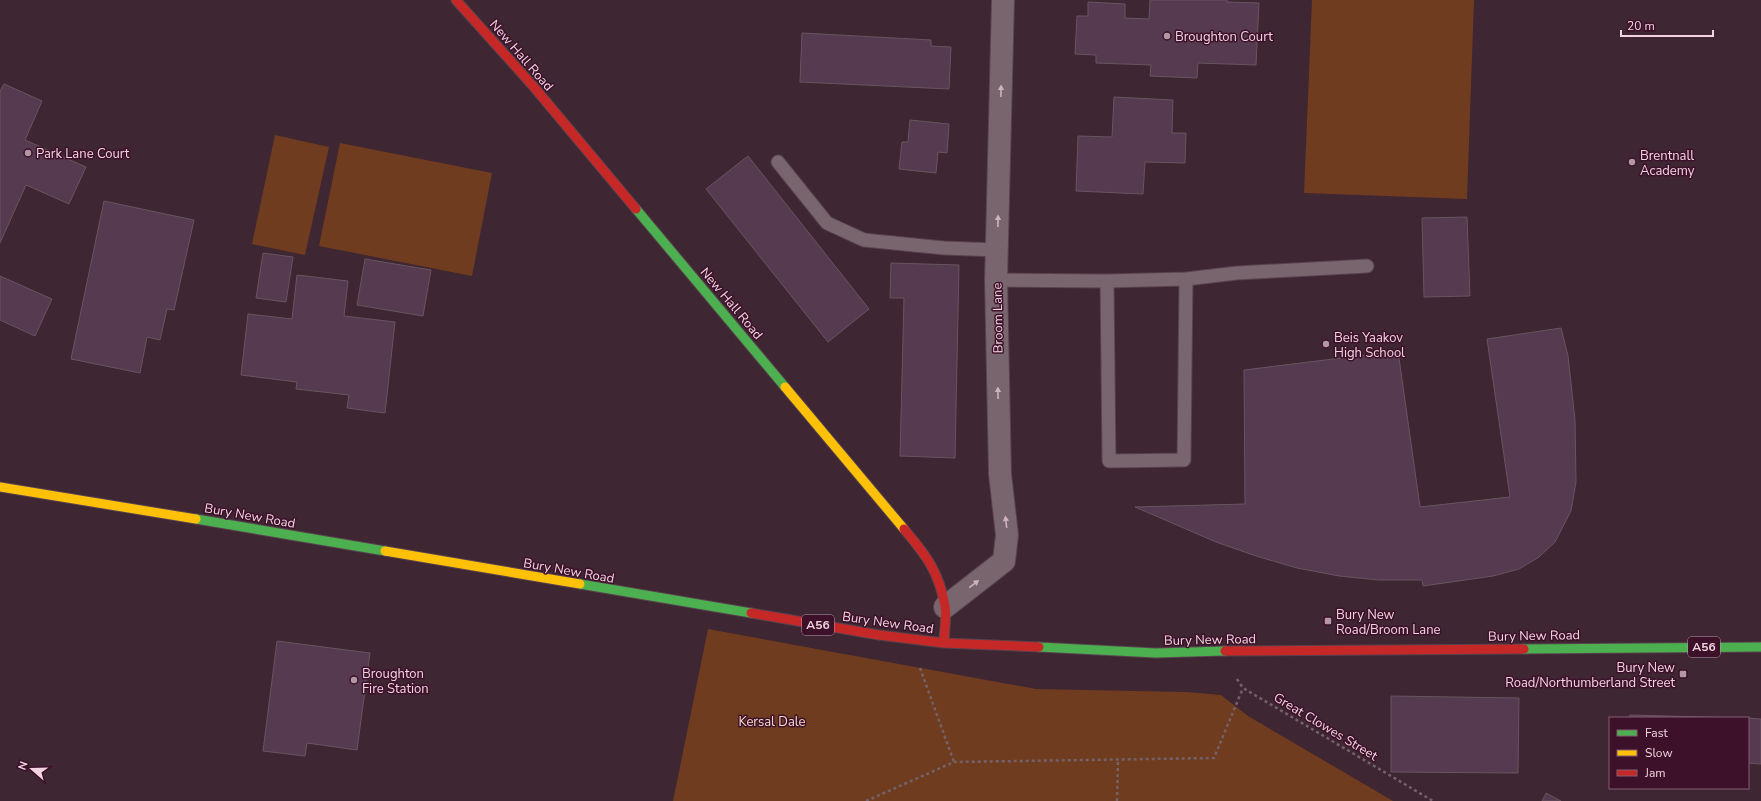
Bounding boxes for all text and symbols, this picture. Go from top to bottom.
scale bar [1621,12,1713,38]
street label: New Hall Road [485,16,557,95]
text: 20 m [1627,18,1655,34]
place label: Broughton Court [1175,28,1273,46]
marker: Broughton Court [1162,31,1172,41]
one-way arrow [998,84,1004,97]
place label: Park Lane Court [36,145,130,163]
place label: Brentnall Academy [1640,147,1695,180]
marker: Park Lane Court [23,148,33,158]
marker: Brentnall Academy [1627,157,1637,167]
one-way arrow [995,214,1001,227]
street label: New Hall Road [696,264,767,343]
street label: Broom Lane [988,282,1008,353]
place label: Beis Yaakov High School [1334,329,1405,362]
marker: Beis Yaakov High School [1321,339,1331,349]
one-way arrow [995,387,1002,399]
street label: Bury New Road [203,499,297,533]
one-way arrow [1002,516,1009,528]
street label: Bury New Road [522,554,616,588]
one-way arrow [969,580,980,588]
place label: Bury New Road/Broom Lane [1336,606,1441,639]
street label: Bury New Road [841,608,935,638]
road number: A56 [802,615,834,635]
marker: Bury New Road/Broom Lane [1323,616,1333,626]
street label: Bury New Road [1488,626,1580,646]
street label: Bury New Road [1164,630,1256,650]
road number: A56 [1688,637,1720,657]
place label: Bury New Road/Northumberland Street [1505,659,1675,692]
place label: Broughton Fire Station [362,665,429,698]
marker: Bury New Road/Northumberland Street [1678,669,1688,679]
marker: Broughton Fire Station [349,675,359,685]
street label: Great Clowes Street [1270,689,1381,765]
park label: Kersal Dale [738,713,806,731]
legend [1609,717,1749,789]
text: Fast [1645,725,1668,741]
text: Slow [1645,745,1673,761]
north arrow [12,749,52,789]
text: N [15,759,32,772]
text: Jam [1644,765,1666,781]

